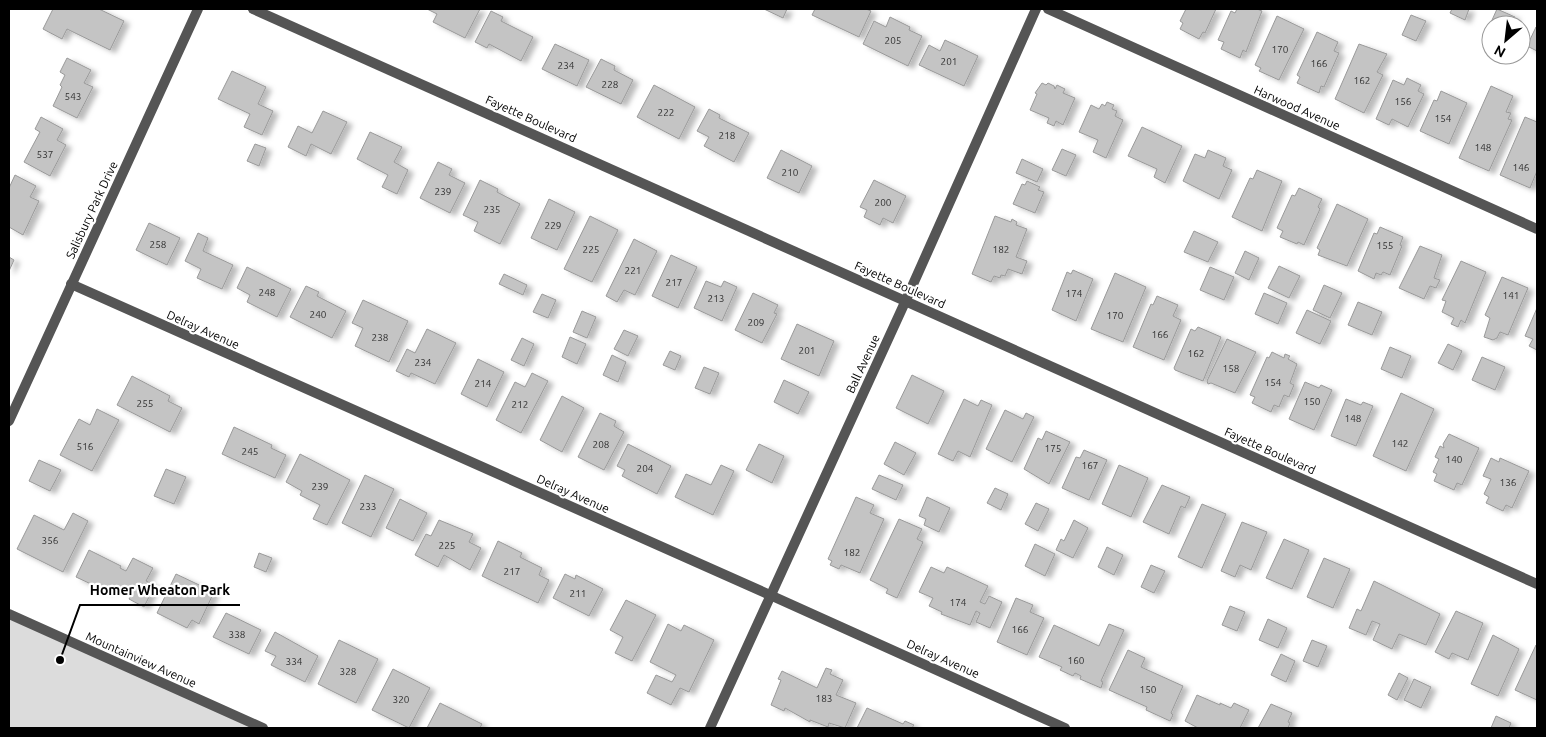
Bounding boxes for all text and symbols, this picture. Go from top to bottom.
north arrow [1481,15,1531,65]
house number: 205 [885,35,901,46]
text: N [1492,42,1508,61]
house number: 170 [1272,44,1289,55]
house number: 201 [941,56,957,67]
house number: 166 [1311,58,1328,69]
house number: 234 [558,60,575,71]
house number: 162 [1354,75,1370,86]
house number: 228 [602,79,619,90]
street label: Harwood Avenue [1252,83,1342,132]
house number: 543 [65,91,81,102]
street label: Fayette Boulevard [484,93,579,144]
house number: 156 [1395,96,1412,107]
house number: 222 [658,107,674,118]
house number: 154 [1435,113,1452,124]
house number: 218 [719,130,736,141]
house number: 148 [1475,142,1492,153]
house number: 537 [37,149,53,160]
street label: Salisbury Park Drive [63,159,120,261]
house number: 146 [1513,162,1530,173]
house number: 210 [782,167,799,178]
house number: 239 [435,186,451,197]
house number: 200 [875,197,892,208]
house number: 235 [484,204,500,215]
house number: 229 [545,220,561,231]
house number: 258 [150,239,167,250]
house number: 155 [1377,240,1393,251]
house number: 225 [583,244,599,255]
house number: 182 [993,244,1009,255]
street label: Fayette Boulevard [853,259,948,310]
house number: 221 [625,265,641,276]
house number: 217 [666,277,682,288]
house number: 248 [259,287,276,298]
house number: 174 [1066,288,1083,299]
house number: 141 [1503,290,1519,301]
house number: 213 [708,293,724,304]
street label: Delray Avenue [165,308,241,351]
house number: 240 [310,309,327,320]
house number: 170 [1107,310,1124,321]
house number: 209 [748,317,764,328]
house number: 166 [1152,329,1169,340]
house number: 238 [372,332,389,343]
street label: Ball Avenue [843,332,882,395]
house number: 201 [799,345,815,356]
house number: 162 [1188,348,1204,359]
house number: 234 [415,357,432,368]
house number: 158 [1223,363,1240,374]
house number: 154 [1265,377,1282,388]
house number: 214 [475,378,492,389]
house number: 150 [1304,396,1321,407]
house number: 255 [137,398,153,409]
house number: 212 [512,399,528,410]
house number: 148 [1345,413,1362,424]
street label: Fayette Boulevard [1223,425,1318,476]
house number: 142 [1392,438,1408,449]
house number: 208 [593,439,610,450]
house number: 516 [77,441,94,452]
house number: 175 [1045,443,1061,454]
house number: 245 [242,446,258,457]
house number: 140 [1446,454,1463,465]
house number: 167 [1082,460,1098,471]
house number: 204 [637,463,654,474]
street label: Delray Avenue [535,472,611,515]
house number: 136 [1500,477,1517,488]
house number: 239 [312,481,328,492]
house number: 233 [360,501,376,512]
house number: 356 [42,535,59,546]
house number: 225 [439,540,455,551]
house number: 182 [844,547,860,558]
house number: 217 [504,566,520,577]
callout: Homer Wheaton Park [80,576,240,605]
text: Homer Wheaton Park [90,582,230,598]
house number: 211 [570,588,586,599]
house number: 174 [950,597,967,608]
house number: 166 [1012,624,1029,635]
street label: Mountainview Avenue [84,629,199,690]
house number: 338 [229,629,246,640]
street label: Delray Avenue [905,637,981,680]
house number: 160 [1068,655,1085,666]
house number: 334 [286,656,303,667]
house number: 328 [340,666,357,677]
house number: 150 [1140,684,1157,695]
house number: 183 [816,693,832,704]
house number: 320 [393,694,410,705]

